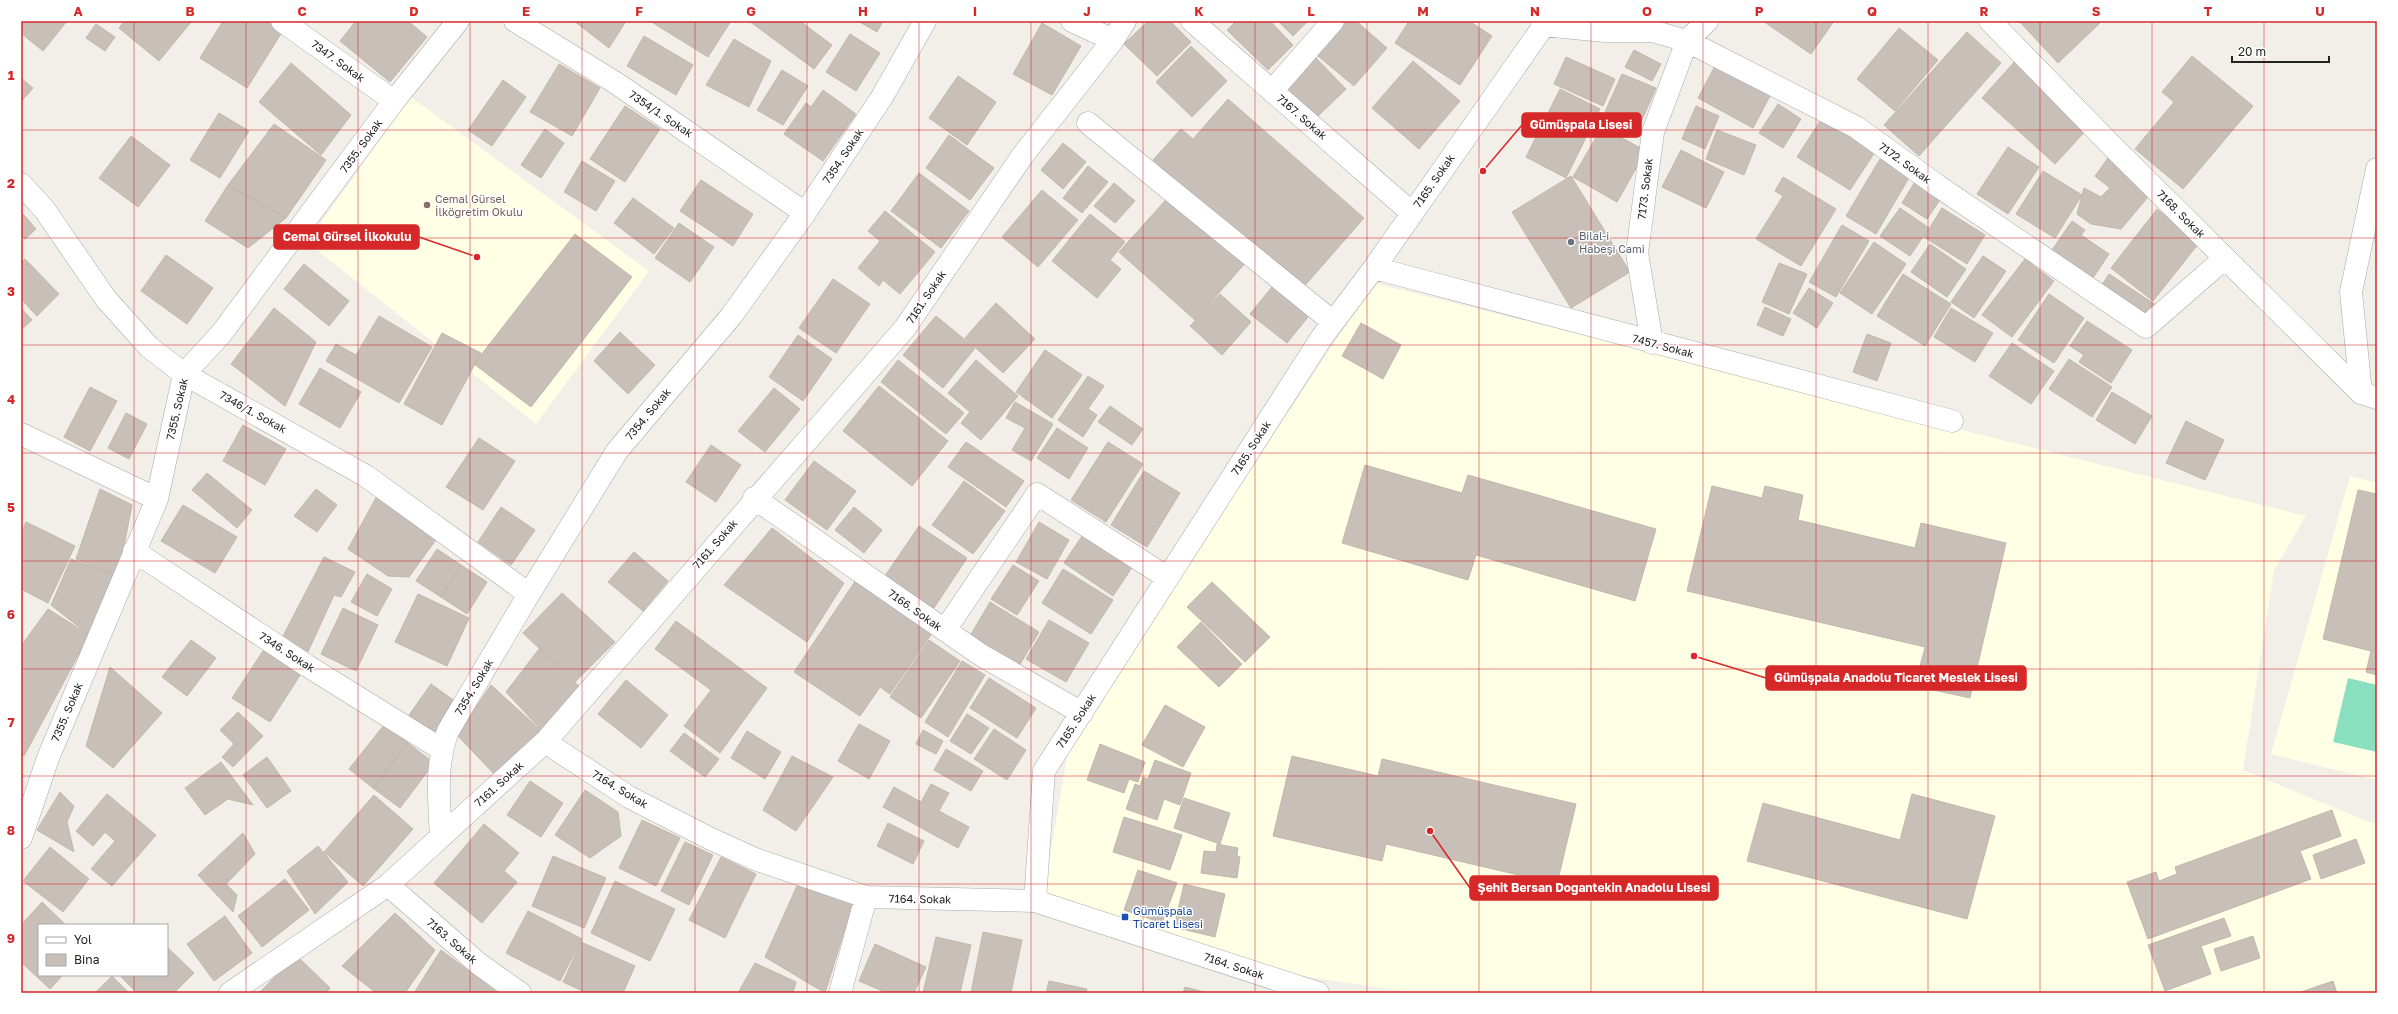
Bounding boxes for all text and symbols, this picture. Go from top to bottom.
text: A [73,3,83,19]
text: B [185,3,195,19]
text: C [297,3,307,19]
text: D [409,3,419,19]
text: E [522,3,530,19]
text: F [635,3,643,19]
text: G [746,3,756,19]
text: H [858,3,868,19]
text: I [973,3,977,19]
text: J [1083,3,1091,19]
text: K [1194,3,1204,19]
text: L [1307,3,1315,19]
text: M [1417,3,1429,19]
text: N [1530,3,1540,19]
text: O [1642,3,1652,19]
text: P [1755,3,1764,19]
text: Q [1867,3,1877,19]
text: R [1979,3,1989,19]
text: S [2092,3,2101,19]
text: T [2204,3,2213,19]
text: U [2315,3,2325,19]
street label: 7347. Sokak [309,37,368,84]
scale bar [2232,38,2329,64]
text: 20 m [2238,44,2266,59]
text: 1 [8,67,15,83]
street label: 7354/1. Sokak [627,87,696,140]
street label: 7167. Sokak [1275,91,1330,142]
callout: Gümüşpala Lisesi [1522,113,1641,137]
street label: 7355. Sokak [337,116,384,175]
text: Gümüşpala Lisesi [1530,117,1632,132]
street label: 7354. Sokak [819,126,866,186]
street label: 7172. Sokak [1877,139,1934,186]
street label: 7165. Sokak [1410,151,1457,210]
street label: 7173. Sokak [1634,158,1655,220]
text: 2 [7,175,15,191]
street label: 7168. Sokak [2155,187,2208,240]
place label: Cemal Gürsel İlköğretim Okulu [435,192,523,218]
marker: Cemal Gürsel İlköğretim Okulu [422,200,432,210]
callout: Cemal Gürsel İlkokulu [274,225,419,249]
text: Cemal Gürsel İlkokulu [283,229,411,244]
place label: Bilal-i Habeşi Cami [1579,229,1645,255]
marker: Bilal-i Habeşi Cami [1566,237,1576,247]
street label: 7161. Sokak [903,268,948,326]
text: 3 [7,283,15,299]
street label: 7457. Sokak [1631,331,1695,360]
street label: 7355. Sokak [163,377,190,441]
street label: 7354. Sokak [622,385,673,442]
street label: 7346/1. Sokak [218,388,289,435]
text: 4 [7,391,15,407]
street label: 7165. Sokak [1228,418,1273,477]
text: 5 [7,499,15,515]
street label: 7161. Sokak [690,516,740,571]
street label: 7166. Sokak [886,586,945,633]
text: 6 [7,606,15,622]
street label: 7346. Sokak [257,629,318,674]
street label: 7354. Sokak [452,656,496,717]
callout: Gümüşpala Anadolu Ticaret Meslek Lisesi [1766,666,2026,690]
text: Gümüşpala Anadolu Ticaret Meslek Lisesi [1774,670,2018,685]
street label: 7355. Sokak [48,680,85,743]
street label: 7165. Sokak [1053,691,1098,750]
text: 7 [7,714,15,730]
street label: 7161. Sokak [472,758,526,809]
street label: 7164. Sokak [590,767,651,810]
text: 8 [7,822,15,838]
callout: Şehit Bersan Doğantekin Anadolu Lisesi [1470,876,1718,900]
text: Şehit Bersan Doğantekin Anadolu Lisesi [1478,880,1710,895]
street label: 7164. Sokak [889,891,952,906]
place label: Gümüşpala Ticaret Lisesi [1133,904,1203,930]
marker: Gümüşpala Ticaret Lisesi [1120,912,1130,922]
street label: 7163. Sokak [424,915,480,966]
legend [38,924,168,976]
text: 9 [7,930,15,946]
text: Yol [74,932,92,947]
street label: 7164. Sokak [1202,950,1266,981]
text: Bina [74,952,99,967]

